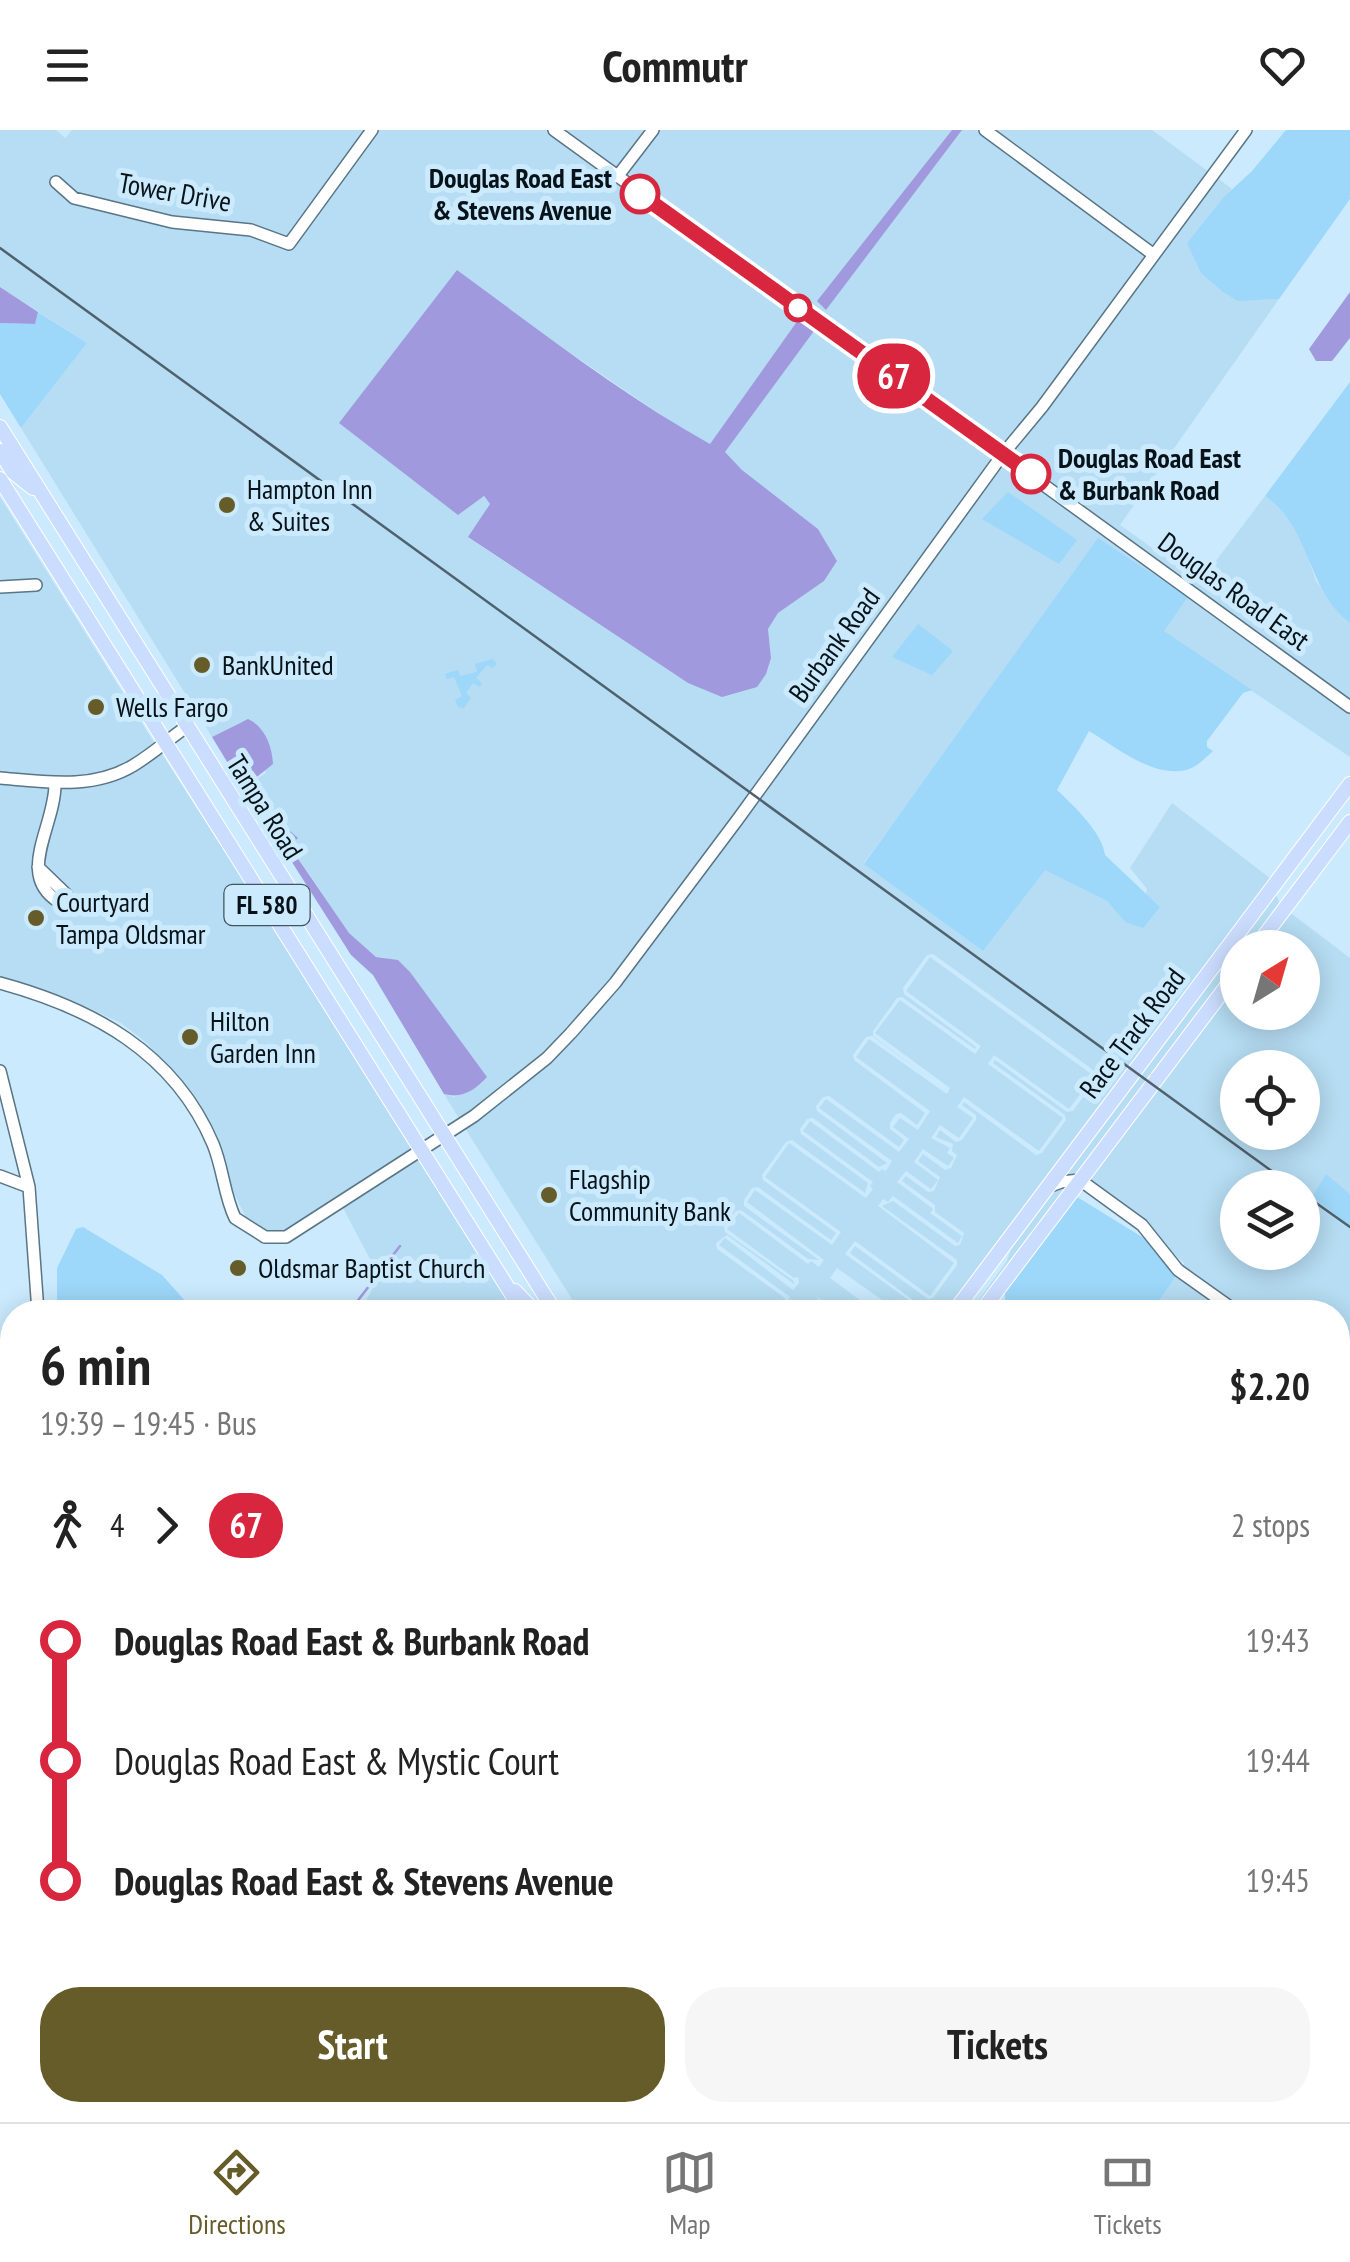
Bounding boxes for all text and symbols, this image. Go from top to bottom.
text: Commutr [602,36,748,94]
icon: menu [40,38,95,93]
icon: heart [1255,38,1310,93]
place label: Douglas Road East & Stevens Avenue [429,159,612,228]
street label: Tower Drive [116,163,234,220]
marker: Douglas Road East & Stevens Avenue [621,175,659,213]
unlabelled marker [785,295,811,321]
line badge: 67 [849,344,939,408]
text: 67 [877,353,911,399]
place label: Douglas Road East & Burbank Road [1058,439,1241,508]
marker: Douglas Road East & Burbank Road [1012,455,1050,493]
place label: Hampton Inn & Suites [247,470,373,539]
marker: Hampton Inn & Suites [216,494,238,516]
street label: Douglas Road East [1151,523,1318,658]
street label: Burbank Road [780,580,888,709]
place label: BankUnited [222,646,334,683]
marker: BankUnited [191,654,213,676]
place label: Wells Fargo [116,688,228,725]
marker: Wells Fargo [85,696,107,718]
street label: Tampa Road [219,747,312,866]
place label: Courtyard Tampa Oldsmar [56,883,206,952]
road number: FL 580 [224,885,310,925]
marker: Courtyard Tampa Oldsmar [25,907,47,929]
north arrow [1220,930,1320,1030]
map controls [1220,930,1320,1270]
street label: Race Track Road [1071,960,1193,1105]
place label: Hilton Garden Inn [210,1002,316,1071]
marker: Hilton Garden Inn [179,1026,201,1048]
button: locate [1220,1050,1320,1150]
place label: Flagship Community Bank [569,1160,731,1229]
button: layers [1220,1170,1320,1270]
marker: Flagship Community Bank [538,1184,560,1206]
place label: Oldsmar Baptist Church [258,1249,485,1286]
marker: Oldsmar Baptist Church [227,1257,249,1279]
text: 6 min [40,1329,151,1400]
text: $2.20 [1229,1361,1310,1410]
text: 19:39 – 19:45 · Bus [40,1402,257,1444]
icon: walk [40,1498,95,1553]
icon: forward [139,1498,194,1553]
text: 67 [229,1502,263,1548]
text: 4 [110,1504,124,1546]
text: 2 stops [1231,1504,1310,1546]
text: Douglas Road East & Burbank Road [114,1616,589,1665]
text: 19:43 [1246,1619,1310,1661]
text: Douglas Road East & Mystic Court [114,1736,559,1785]
text: 19:44 [1246,1739,1310,1781]
text: Douglas Road East & Stevens Avenue [114,1856,614,1905]
text: 19:45 [1246,1859,1310,1901]
button: Start [40,1987,665,2102]
button: Tickets [685,1987,1310,2102]
tab: Directions [188,2145,286,2242]
tab: Map [662,2145,717,2242]
tab: Tickets [1094,2145,1162,2242]

